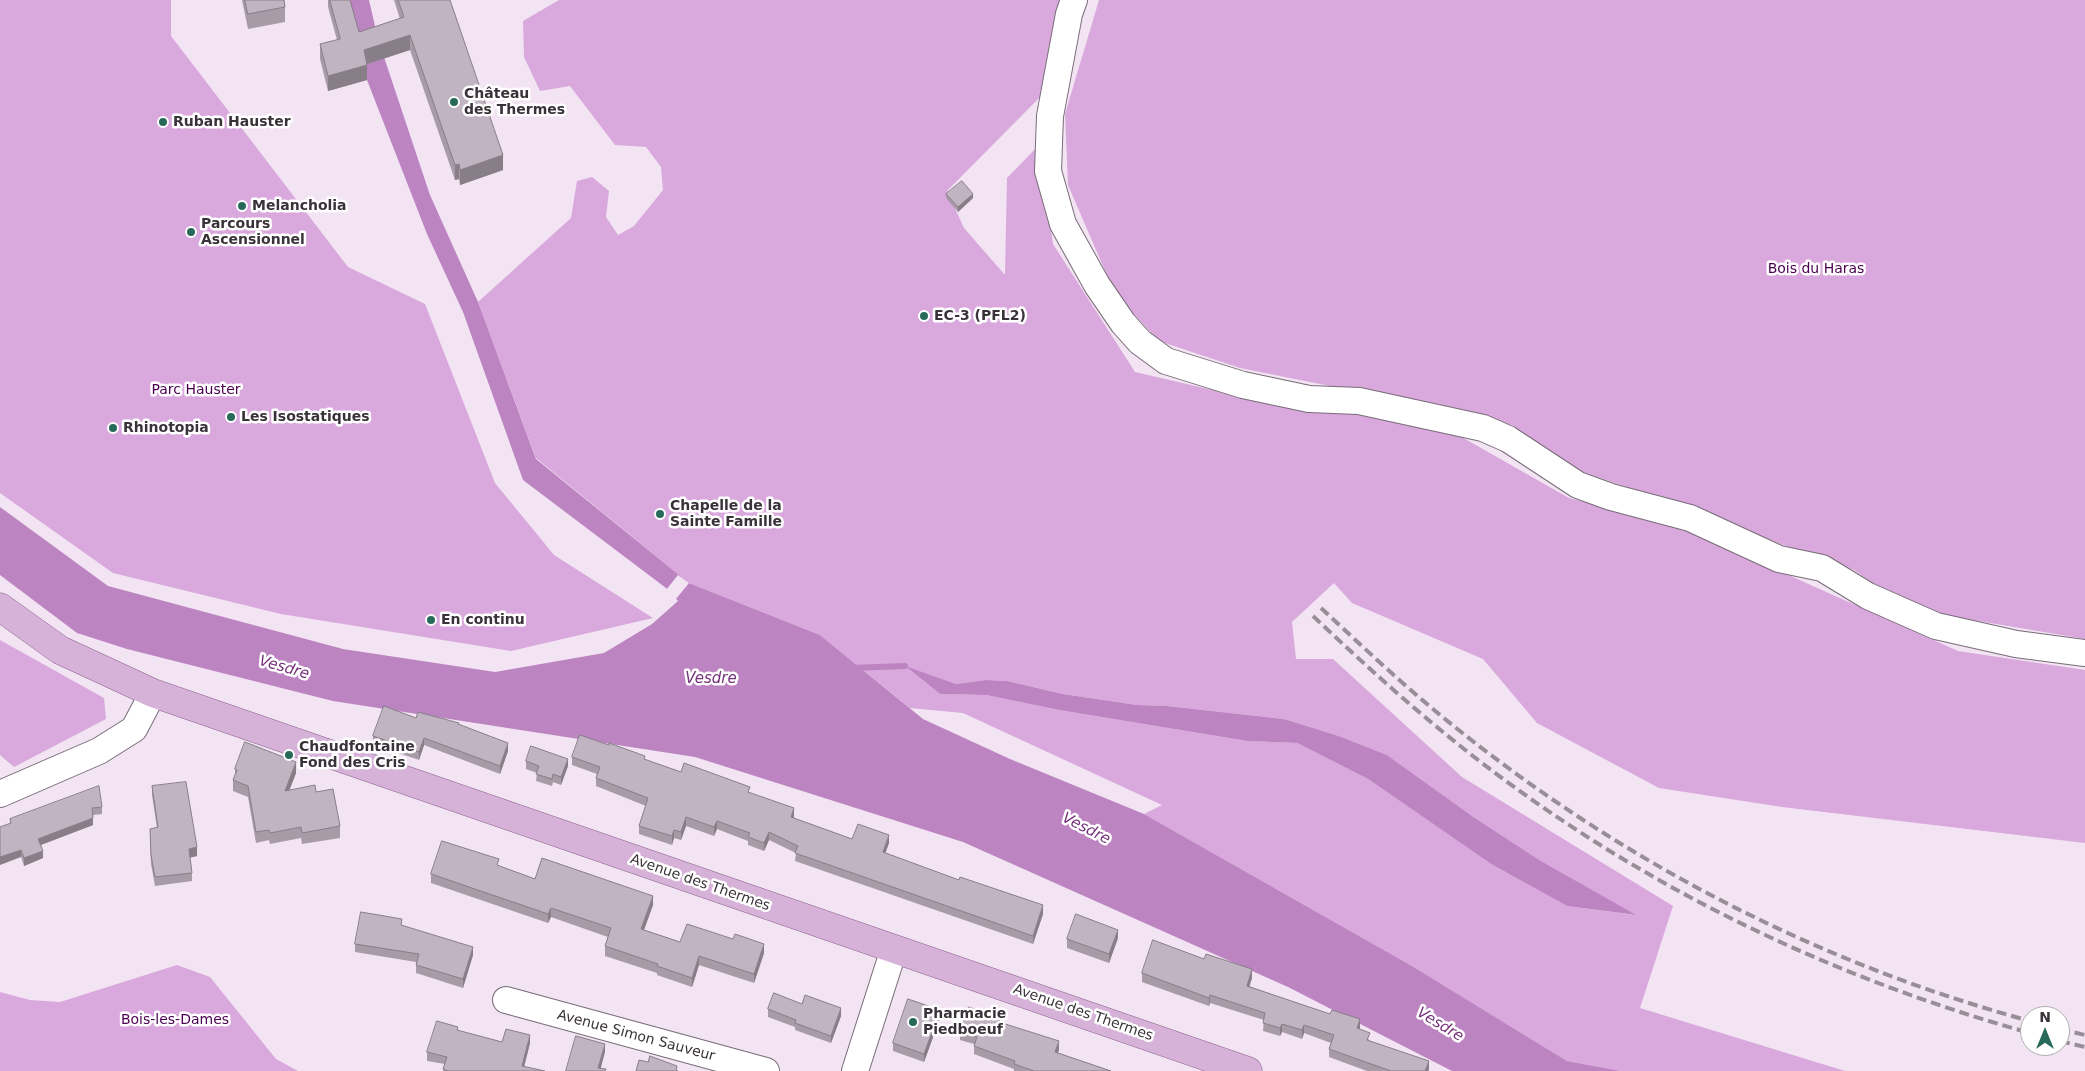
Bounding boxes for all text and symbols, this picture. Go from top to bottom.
place label: Château des Thermes [464,86,565,118]
marker: Château des Thermes [448,96,460,108]
place label: Ruban Hauster [173,114,291,130]
marker: Ruban Hauster [157,116,169,128]
place label: Melancholia [252,198,347,214]
marker: Melancholia [236,200,248,212]
place label: Parcours Ascensionnel [201,216,305,248]
marker: Parcours Ascensionnel [185,226,197,238]
park label: Bois du Haras [1768,261,1864,277]
place label: EC-3 (PFL2) [934,308,1026,324]
marker: EC-3 (PFL2) [918,310,930,322]
park label: Parc Hauster [151,382,241,398]
place label: Les Isostatiques [241,409,370,425]
marker: Les Isostatiques [225,411,237,423]
place label: Rhinotopia [123,420,209,436]
marker: Rhinotopia [107,422,119,434]
place label: Chapelle de la Sainte Famille [670,498,782,530]
marker: Chapelle de la Sainte Famille [654,508,666,520]
place label: En continu [441,612,525,628]
marker: En continu [425,614,437,626]
water label: Vesdre [257,652,311,684]
water label: Vesdre [685,670,737,688]
place label: Chaudfontaine Fond des Cris [299,739,415,772]
marker: Chaudfontaine Fond des Cris [283,749,295,761]
water label: Vesdre [1059,809,1113,849]
street label: Avenue des Thermes [628,851,772,915]
street label: Avenue des Thermes [1011,981,1155,1045]
water label: Vesdre [1413,1004,1467,1046]
place label: Pharmacie Piedboeuf [923,1006,1006,1038]
north arrow [2020,1006,2070,1056]
street label: Avenue Simon Sauveur [555,1007,717,1065]
text: N [2039,1009,2051,1025]
park label: Bois-les-Dames [121,1012,229,1028]
marker: Pharmacie Piedboeuf [907,1016,919,1028]

